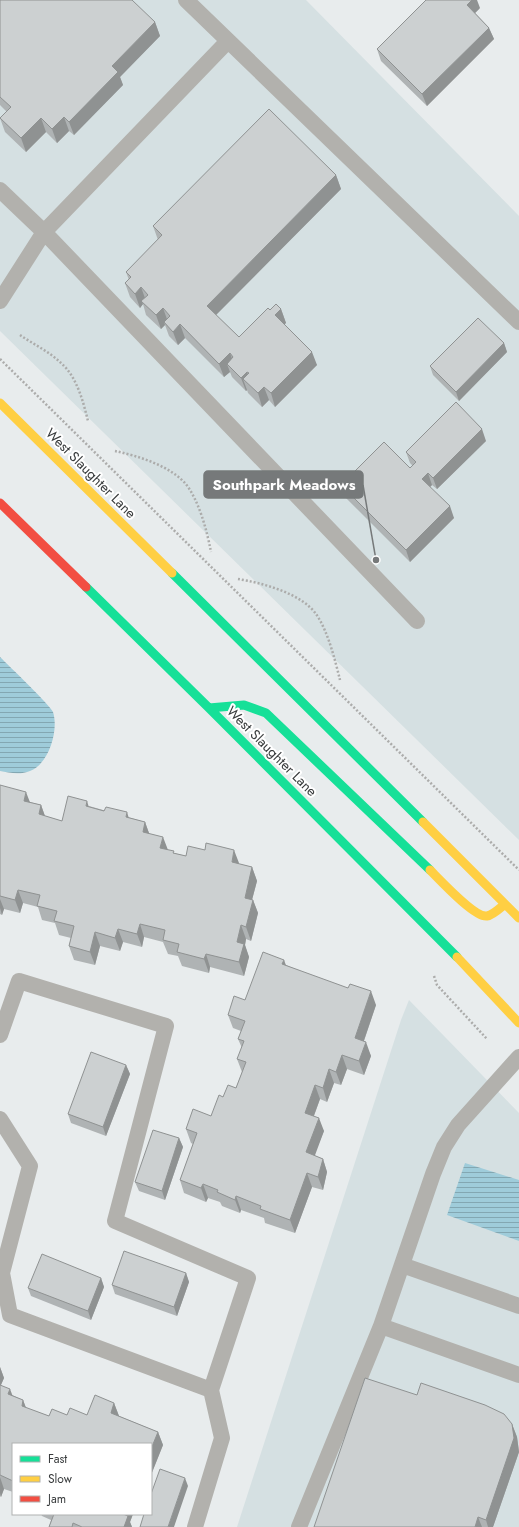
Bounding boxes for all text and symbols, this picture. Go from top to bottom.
street label: West Slaughter Lane [41,423,141,523]
callout: Southpark Meadows [204,471,363,498]
text: Southpark Meadows [213,474,356,496]
street label: West Slaughter Lane [222,701,322,801]
legend [12,1443,152,1515]
text: Fast [48,1450,67,1468]
text: Slow [48,1470,73,1488]
text: Jam [46,1490,66,1508]

